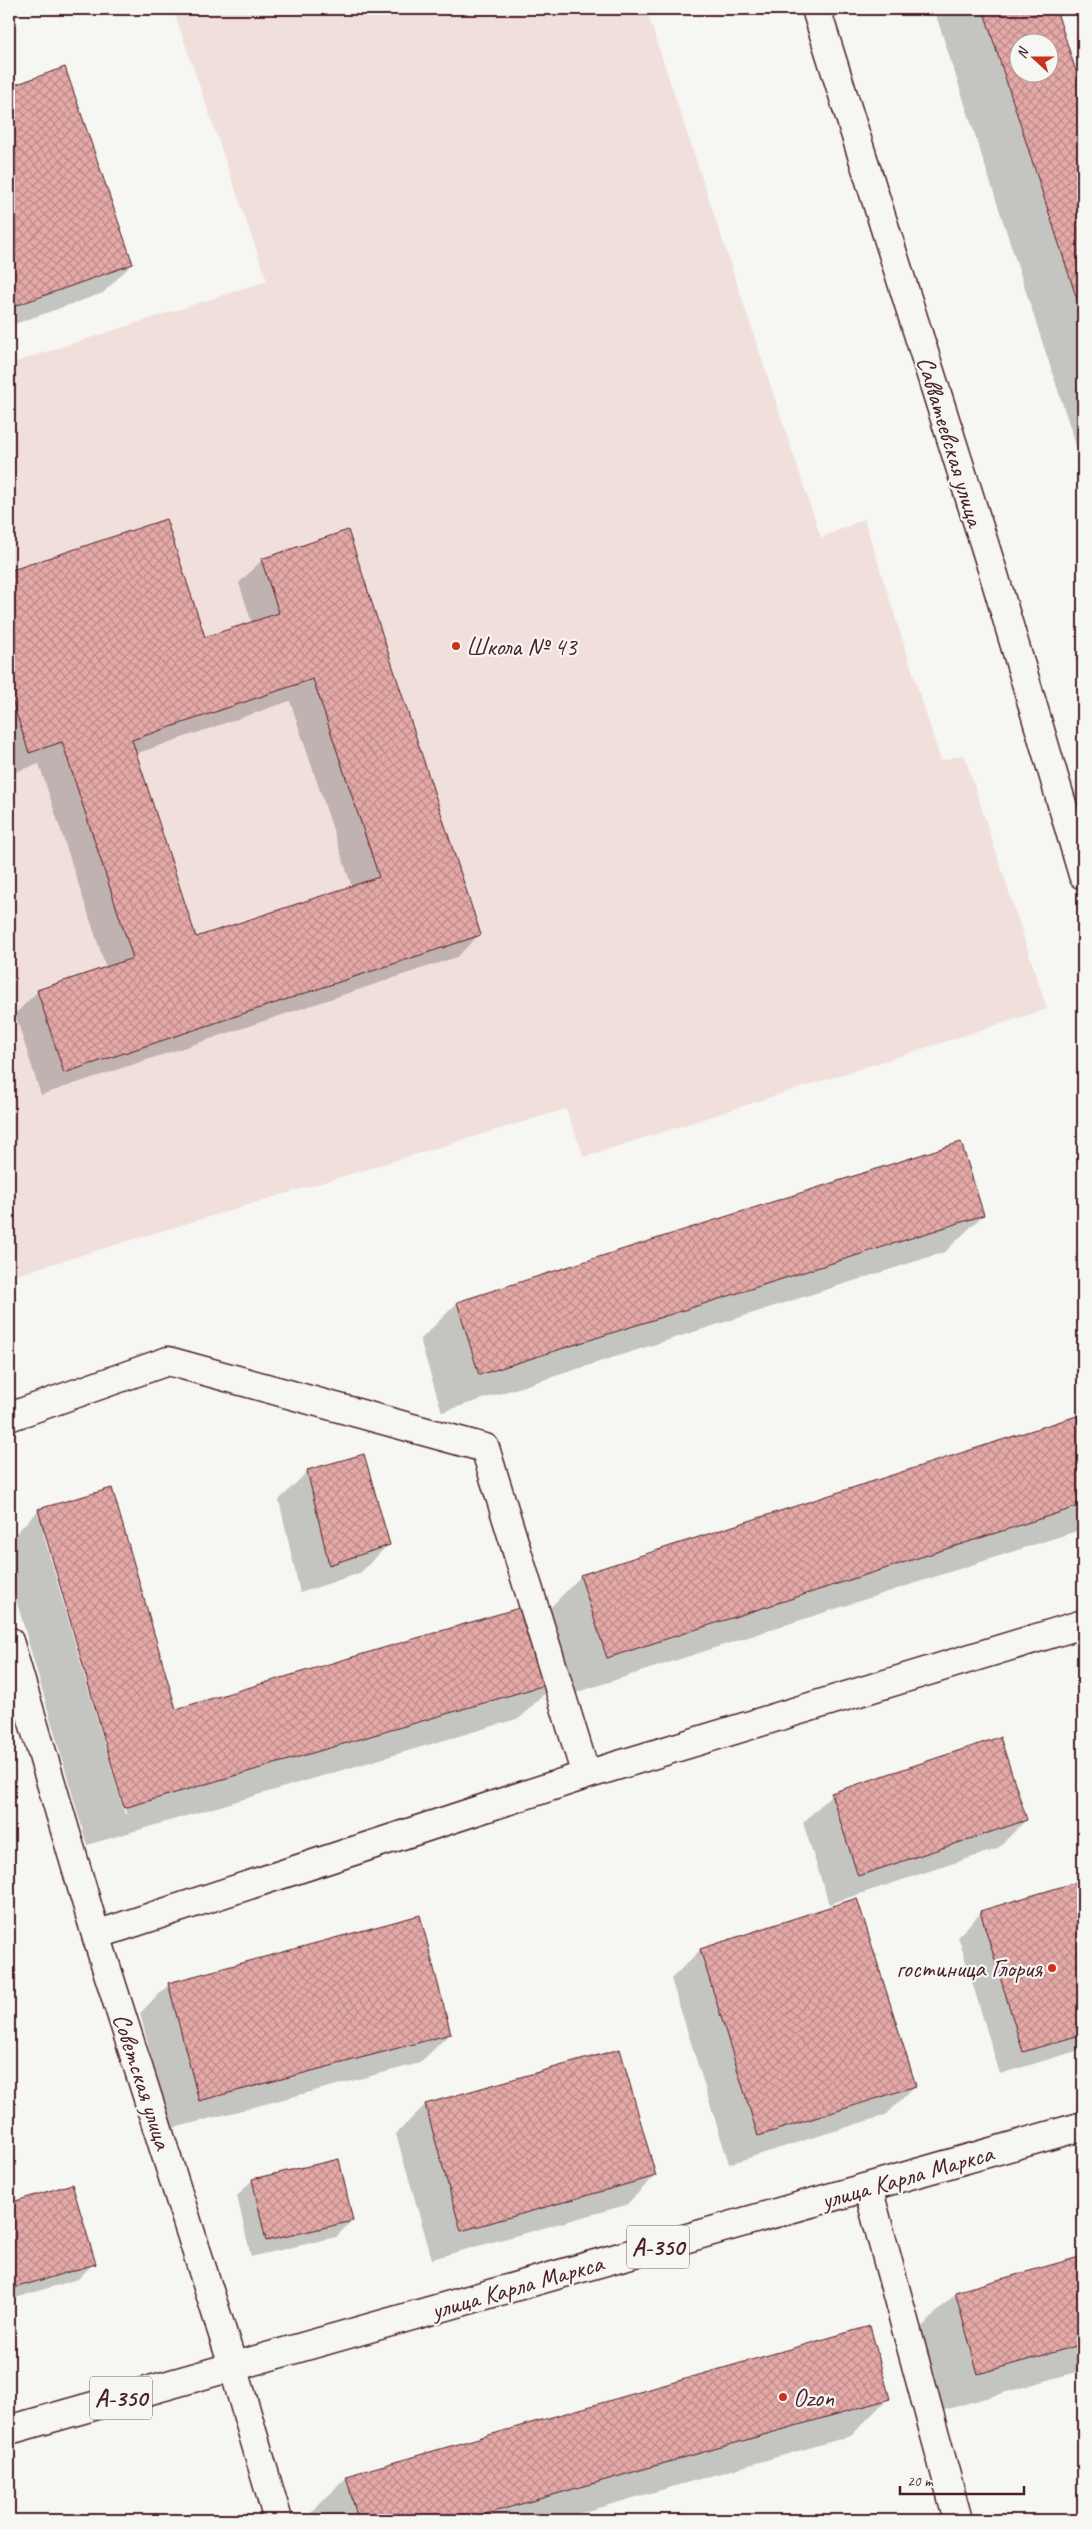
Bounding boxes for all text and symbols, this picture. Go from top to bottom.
north arrow [1010,32,1060,82]
text: N [1013,44,1033,61]
street label: Савватеевская улица [909,352,992,533]
place label: Школа № 43 [466,631,578,663]
marker: Школа № 43 [450,640,462,652]
place label: гостиница Глория [896,1953,1043,1985]
marker: гостиница Глория [1046,1962,1058,1974]
street label: Советская улица [105,2009,180,2155]
street label: улица Карла Маркса [816,2137,999,2217]
road number: А-350 [627,2226,689,2268]
street label: улица Карла Маркса [426,2247,609,2327]
road number: А-350 [90,2376,152,2420]
place label: Ozon [793,2382,835,2414]
marker: Ozon [777,2391,789,2403]
scale bar [900,2464,1023,2496]
text: 20 m [907,2472,934,2491]

